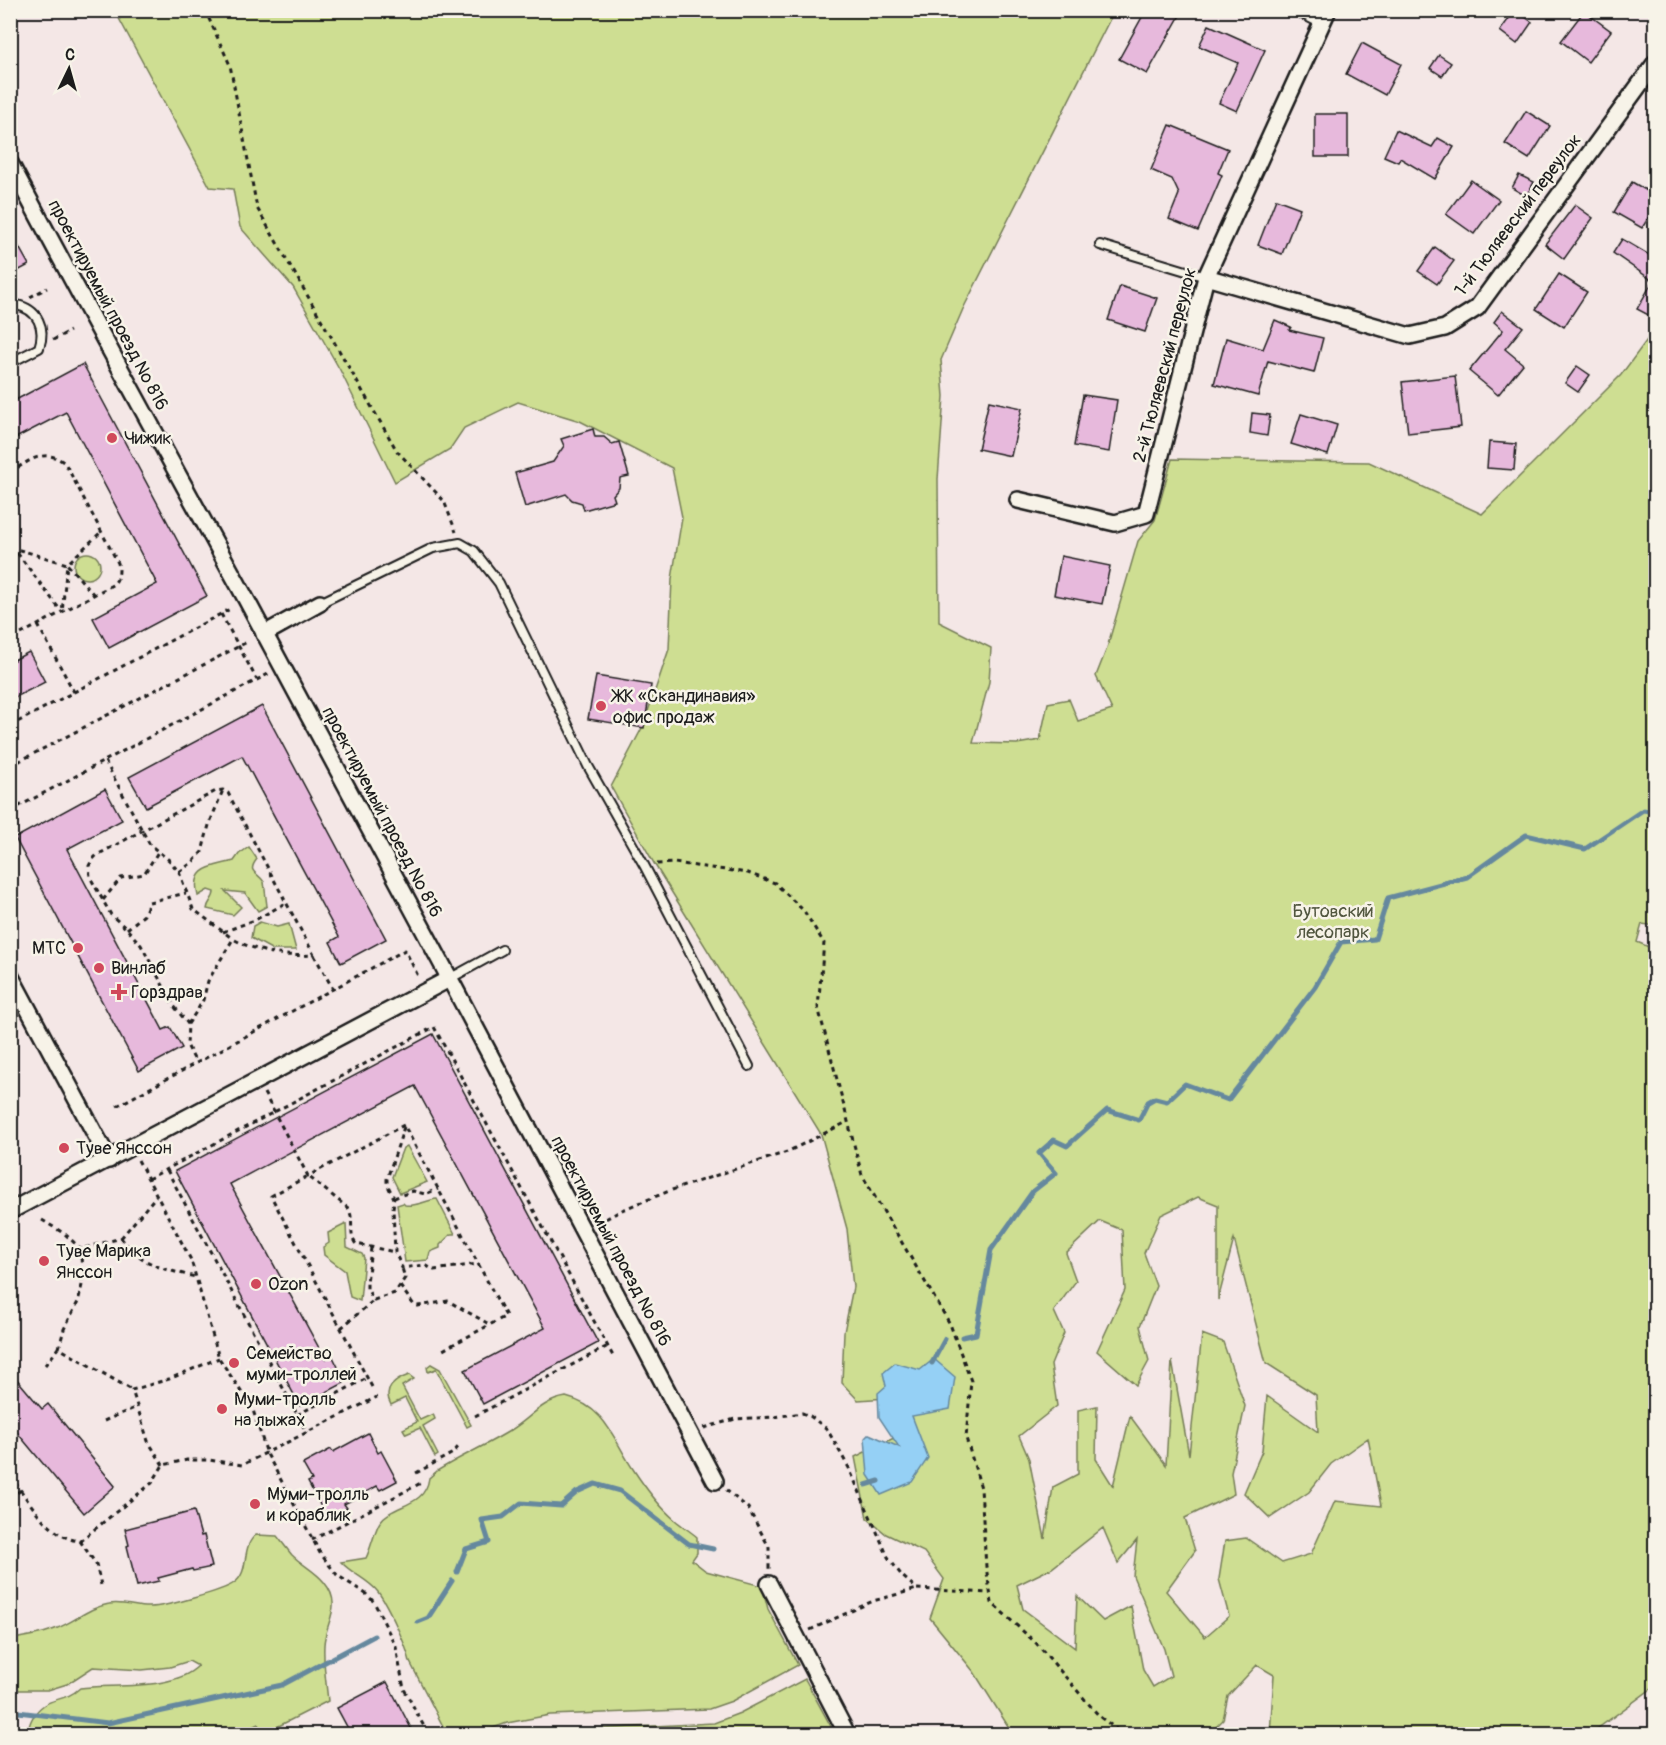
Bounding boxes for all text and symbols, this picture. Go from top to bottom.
north arrow [39,39,99,99]
text: С [64,45,76,65]
street label: 1-й Тюляевский переулок [1449,129,1587,301]
street label: проектируемый проезд № 816 [43,196,173,414]
street label: 2-й Тюляевский переулок [1128,265,1202,465]
place label: Чижик [124,427,172,450]
marker: Чижик [105,431,119,445]
place label: ЖК «Скандинавия» офис продаж [610,685,755,729]
marker: ЖК «Скандинавия» офис продаж [594,699,608,713]
street label: проектируемый проезд № 816 [317,703,447,921]
park label: Бутовский лесопарк [1292,900,1374,944]
place label: МТС [32,937,66,960]
marker: МТС [71,941,85,955]
place label: Винлаб [111,957,166,980]
marker: Винлаб [92,961,106,975]
place label: Горздрав [131,981,203,1004]
marker: Горздрав [112,985,126,999]
street label: проектируемый проезд № 816 [546,1132,676,1350]
place label: Туве Янссон [76,1137,172,1160]
marker: Туве Янссон [57,1141,71,1155]
place label: Туве Марика Янссон [56,1240,151,1284]
marker: Туве Марика Янссон [37,1254,51,1268]
place label: Ozon [268,1273,308,1296]
marker: Ozon [249,1277,263,1291]
place label: Семейство муми-троллей [246,1342,357,1386]
marker: Семейство муми-троллей [227,1356,241,1370]
place label: Муми-тролль на лыжах [234,1388,337,1432]
marker: Муми-тролль на лыжах [215,1402,229,1416]
place label: Муми-тролль и кораблик [267,1483,370,1527]
marker: Муми-тролль и кораблик [248,1497,262,1511]

